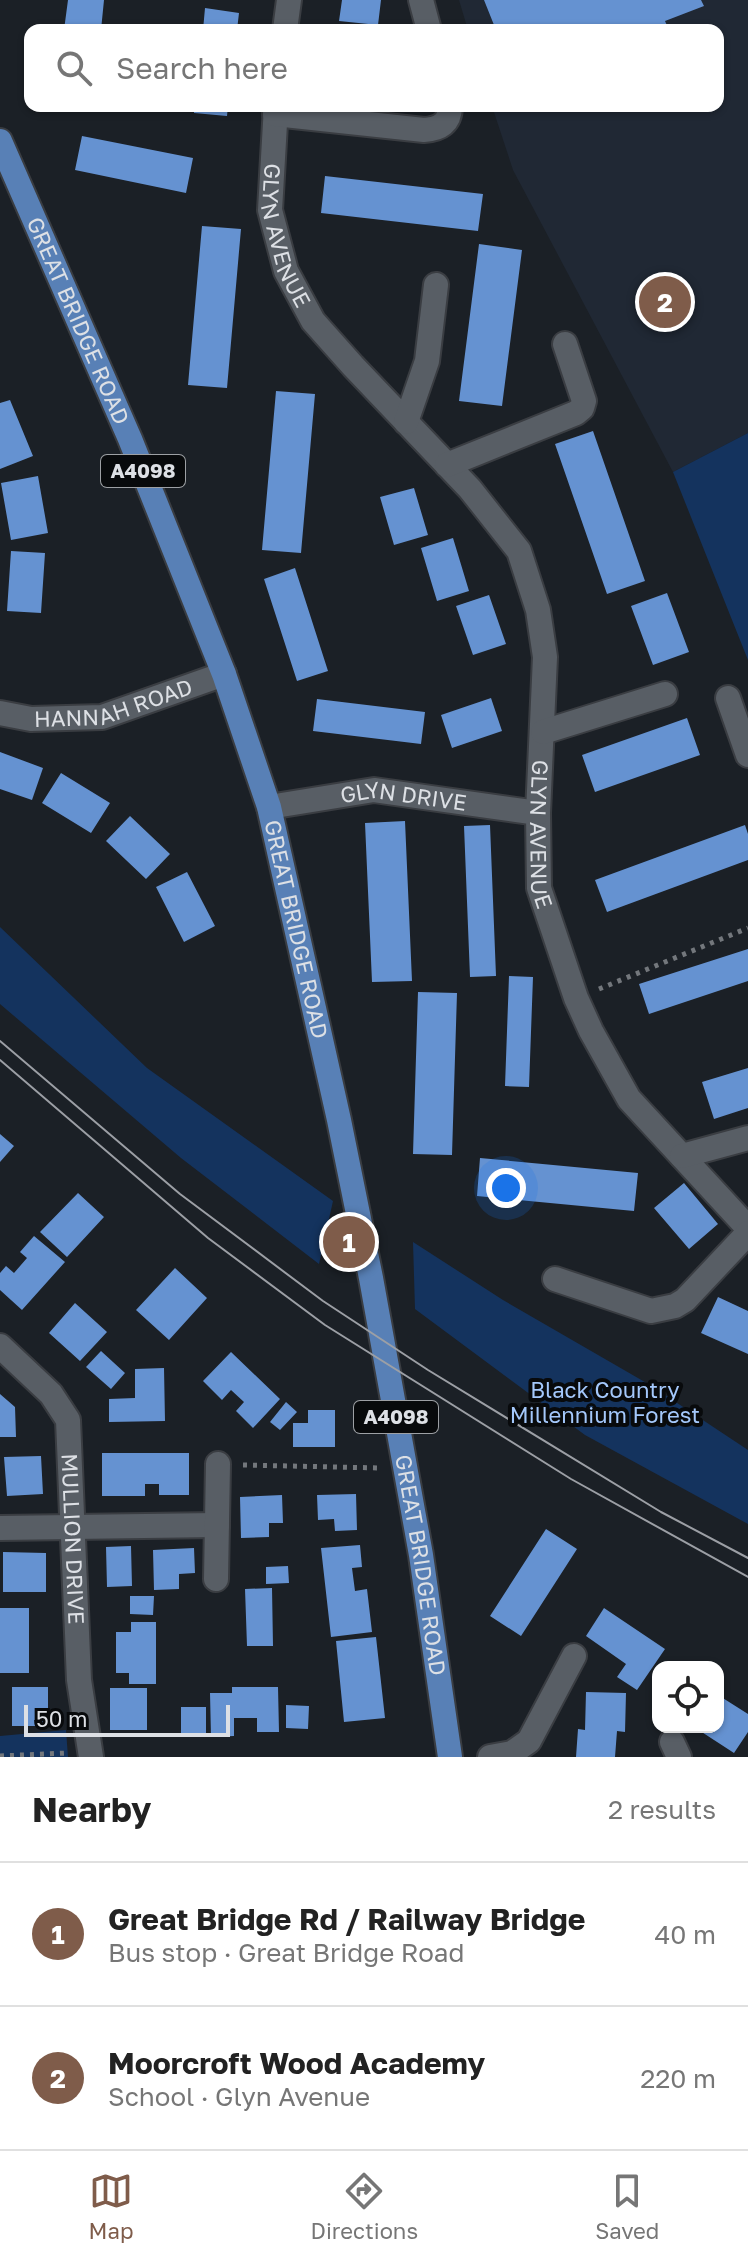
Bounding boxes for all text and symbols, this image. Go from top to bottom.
search box [24,24,724,112]
icon: search [52,46,96,90]
text: Search here [116,50,288,86]
street label: GLYN AVENUE [256,163,317,312]
street label: GREAT BRIDGE ROAD [22,213,136,428]
pin: 2 [639,272,691,332]
road number: A4098 [101,455,185,487]
street label: HANNAH ROAD [34,672,196,732]
street label: GLYN AVENUE [525,759,559,912]
street label: GLYN DRIVE [338,775,468,816]
street label: GREAT BRIDGE ROAD [259,817,334,1041]
your location [486,1168,526,1208]
pin: 1 [323,1212,375,1272]
park label: Black Country Millennium Forest [510,1376,700,1428]
road number: A4098 [354,1401,438,1433]
street label: GREAT BRIDGE ROAD [390,1452,452,1677]
street label: MULLION DRIVE [56,1453,91,1625]
map controls [652,1661,724,1733]
button: locate [652,1661,724,1733]
scale bar [24,1701,230,1737]
text: 50 m [36,1705,87,1732]
text: Nearby [32,1789,152,1829]
text: 2 results [608,1794,716,1825]
text: Great Bridge Rd / Railway Bridge [108,1901,585,1937]
text: 1 [51,1919,65,1950]
text: 40 m [655,1919,716,1950]
text: Bus stop · Great Bridge Road [108,1937,464,1968]
text: Moorcroft Wood Academy [108,2045,485,2081]
text: 2 [50,2063,66,2094]
text: 220 m [640,2063,716,2094]
text: School · Glyn Avenue [108,2081,370,2112]
tab: Map [89,2169,133,2244]
tab: Directions [311,2169,418,2244]
tab: Saved [595,2169,659,2244]

